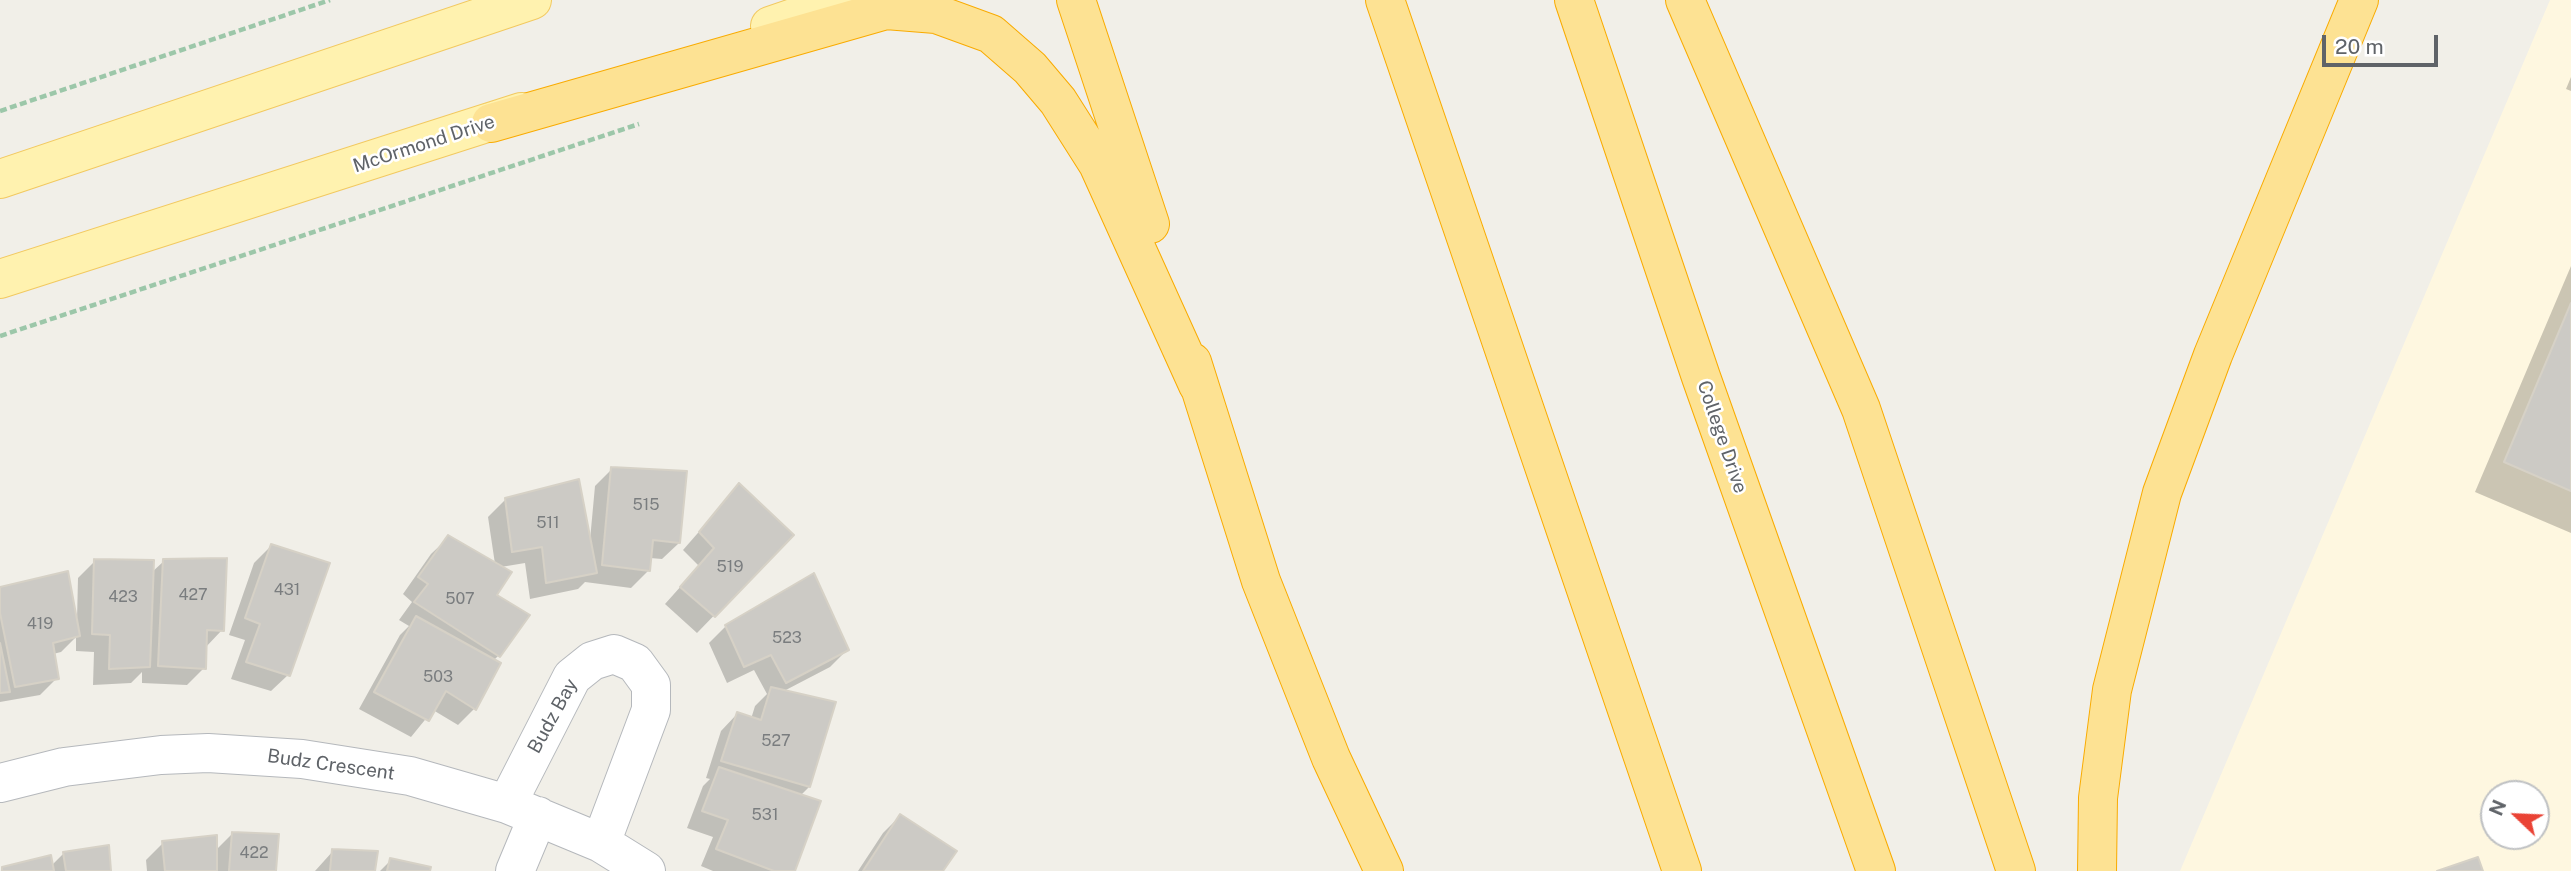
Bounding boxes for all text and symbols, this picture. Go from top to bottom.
scale bar [2326,21,2442,65]
text: 20 m [2335,34,2384,59]
street label: McOrmond Drive [350,110,498,178]
street label: College Drive [1692,378,1752,496]
house number: 515 [632,495,660,515]
house number: 511 [536,513,560,533]
house number: 519 [717,557,743,577]
house number: 431 [274,580,300,600]
house number: 427 [178,585,208,605]
house number: 423 [108,587,138,607]
house number: 507 [445,589,475,609]
house number: 419 [27,614,53,634]
house number: 523 [772,628,802,648]
house number: 503 [423,667,453,687]
street label: Budz Bay [523,675,583,757]
house number: 527 [761,731,791,751]
street label: Budz Crescent [266,745,396,785]
north arrow [2480,780,2550,850]
text: N [2484,796,2511,819]
house number: 531 [752,805,778,825]
house number: 422 [239,843,269,863]

